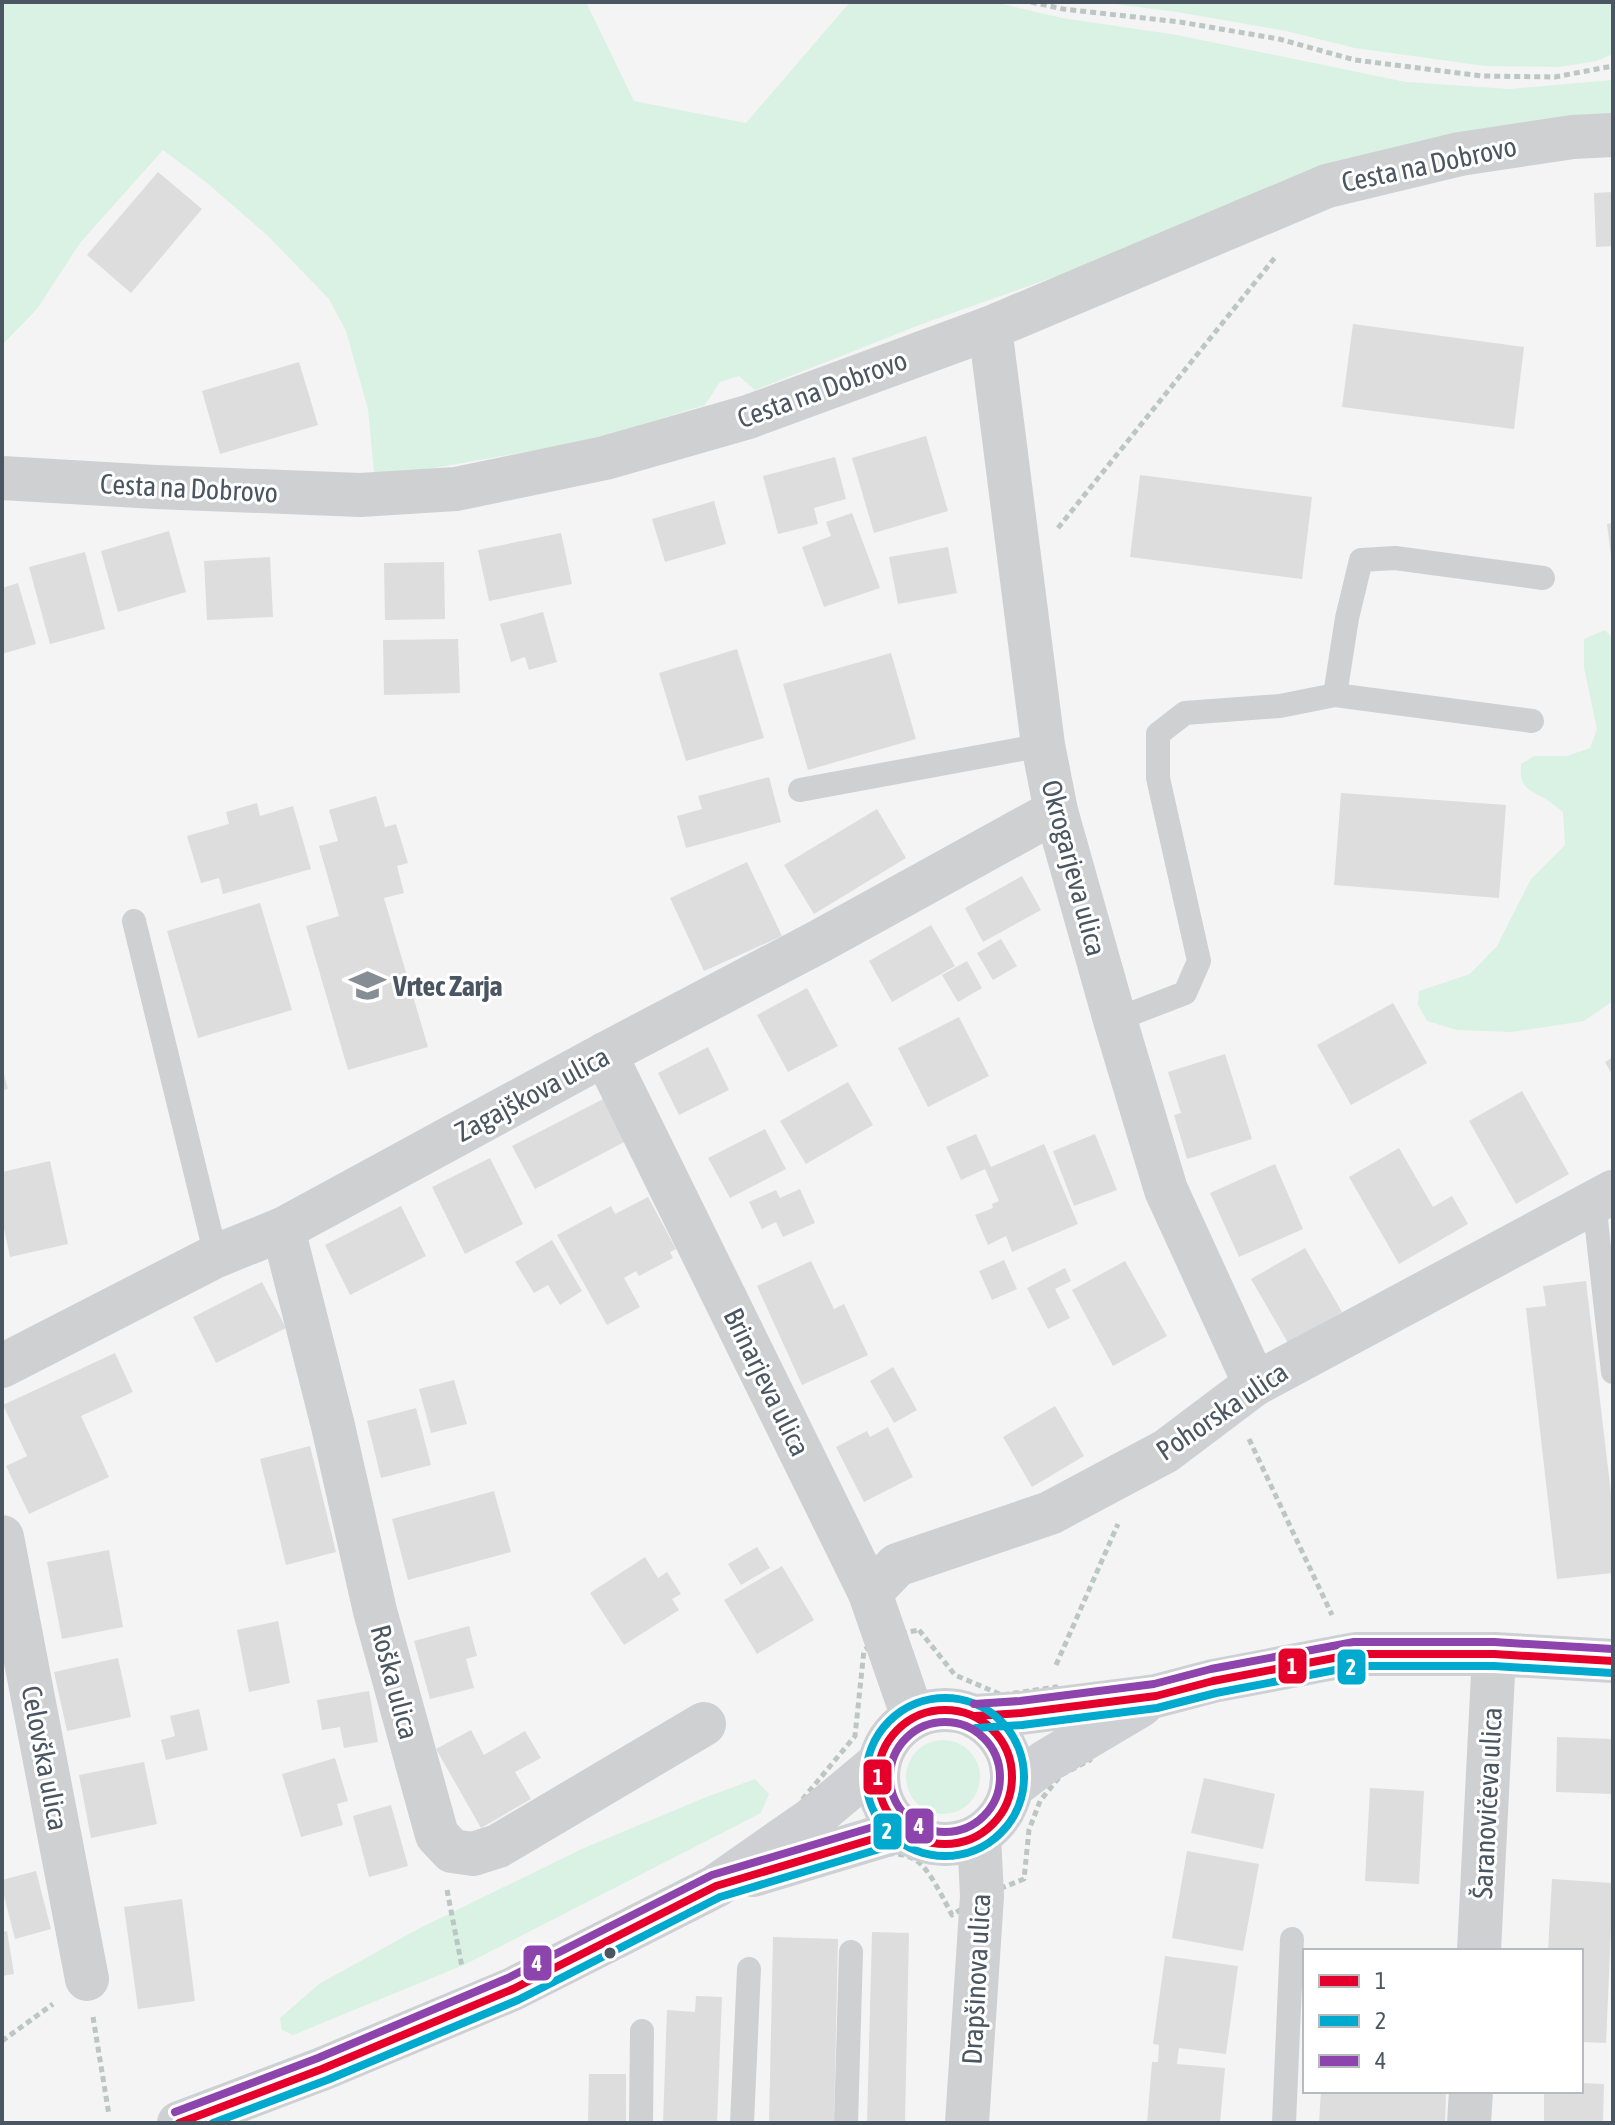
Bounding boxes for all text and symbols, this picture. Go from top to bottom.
street label: Cesta na Dobrovo [1339,130,1519,198]
street label: Cesta na Dobrovo [733,343,911,435]
street label: Cesta na Dobrovo [99,467,279,509]
street label: Okrogarjeva ulica [1035,777,1113,959]
school or university icon: Vrtec Zarja [348,967,386,1005]
place label: Vrtec Zarja [392,970,503,1002]
street label: Zagajškova ulica [449,1040,615,1148]
street label: Brinarjeva ulica [717,1303,817,1461]
street label: Pohorska ulica [1150,1355,1294,1467]
street label: Roška ulica [364,1621,426,1743]
line badge: 1 [1277,1647,1308,1685]
line badge: 2 [1336,1648,1367,1686]
text: 1 [1287,1653,1297,1679]
text: 2 [1346,1654,1356,1680]
street label: Celovška ulica [15,1683,75,1833]
street label: Šaranovičeva ulica [1466,1706,1508,1900]
line badge: 1 [862,1758,893,1796]
text: 1 [873,1764,883,1790]
line badge: 4 [904,1807,935,1845]
line badge: 2 [872,1812,903,1851]
text: 4 [913,1813,924,1839]
text: 2 [882,1818,892,1844]
street label: Drapšinova ulica [956,1893,996,2065]
line badge: 4 [522,1944,553,1982]
unlabelled marker [602,1945,618,1961]
legend [1303,1949,1583,2093]
text: 4 [531,1950,542,1976]
text: 1 [1375,1967,1386,1994]
text: 2 [1375,2007,1386,2034]
text: 4 [1375,2047,1386,2074]

